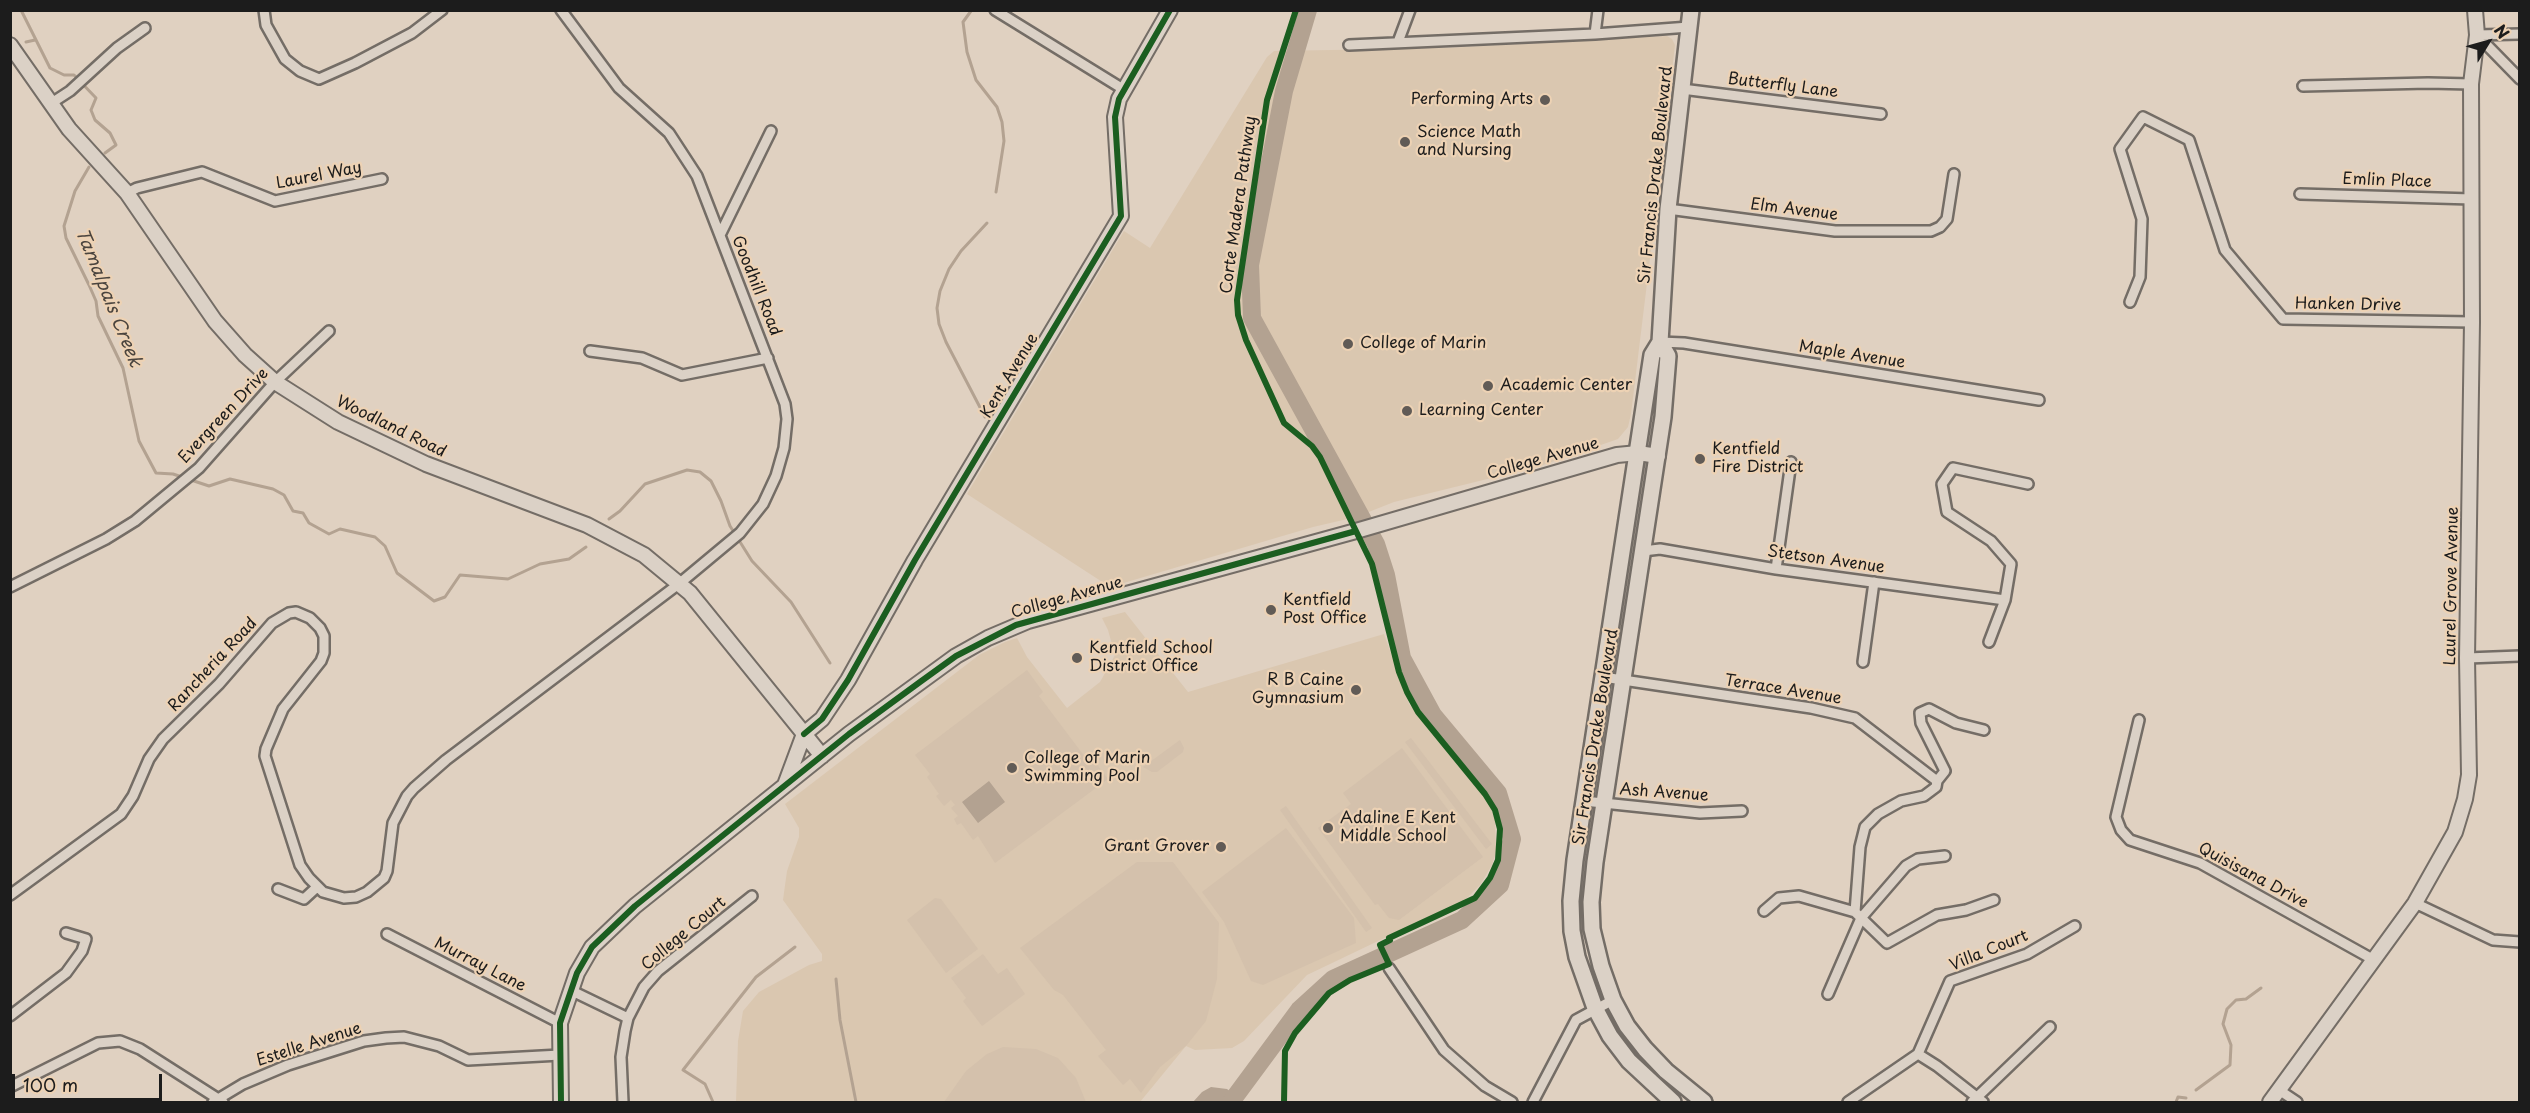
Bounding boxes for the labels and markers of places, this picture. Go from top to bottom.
place label: Performing Arts [1411,90,1533,110]
marker: Performing Arts [1538,93,1552,107]
place label: Science Math and Nursing [1417,123,1521,161]
marker: Science Math and Nursing [1398,135,1412,149]
place label: College of Marin [1360,334,1486,354]
marker: College of Marin [1341,337,1355,351]
place label: Academic Center [1500,376,1632,396]
marker: Academic Center [1481,379,1495,393]
place label: Learning Center [1419,401,1543,421]
marker: Learning Center [1400,404,1414,418]
place label: Kentfield Fire District [1712,440,1803,478]
marker: Kentfield Fire District [1693,452,1707,466]
place label: Kentfield Post Office [1283,591,1367,629]
marker: Kentfield Post Office [1264,603,1278,617]
place label: Kentfield School District Office [1089,639,1213,677]
marker: Kentfield School District Office [1070,651,1084,665]
place label: R B Caine Gymnasium [1252,671,1344,709]
marker: R B Caine Gymnasium [1349,683,1363,697]
place label: College of Marin Swimming Pool [1024,749,1150,787]
marker: College of Marin Swimming Pool [1005,761,1019,775]
place label: Adaline E Kent Middle School [1340,809,1456,847]
marker: Adaline E Kent Middle School [1321,821,1335,835]
place label: Grant Grover [1104,837,1209,857]
marker: Grant Grover [1214,840,1228,854]

